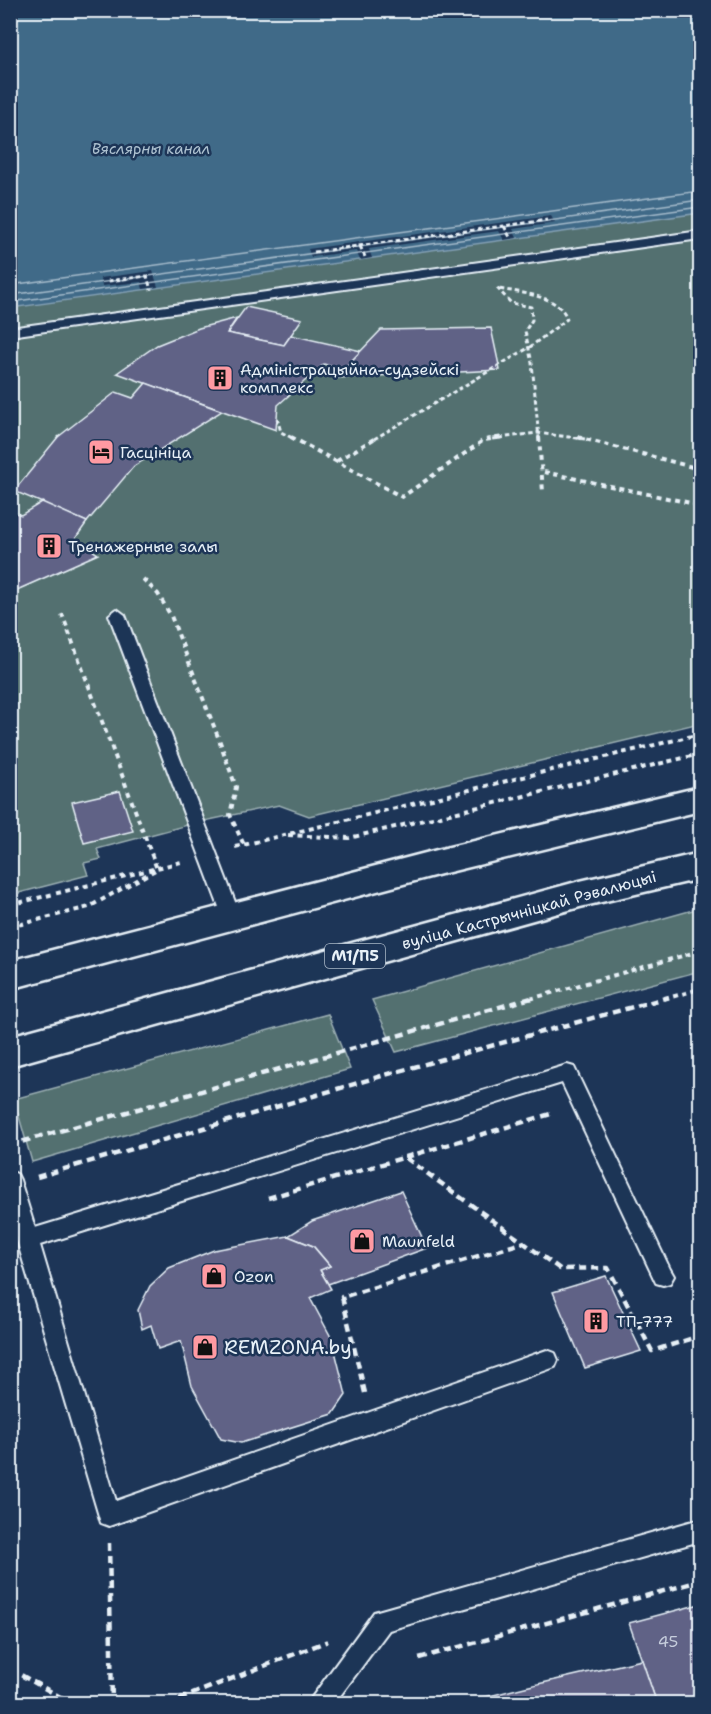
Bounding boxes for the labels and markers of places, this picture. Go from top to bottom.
place label: Адміністрацыйна-судзейскі комплекс [240,359,459,398]
building icon: Адміністрацыйна-судзейскі комплекс [205,363,235,393]
hotel icon: Гасцініца [86,437,116,467]
place label: Гасцініца [120,442,191,463]
building icon: Тренажерные залы [34,531,64,561]
place label: Тренажерные залы [68,536,218,557]
shop icon: Maunfeld [347,1226,377,1256]
place label: Maunfeld [382,1231,455,1252]
shop icon: Ozon [199,1261,229,1291]
place label: Ozon [234,1266,274,1287]
building icon: ТП-777 [581,1306,611,1336]
place label: ТП-777 [616,1311,673,1332]
shop icon: REMZONA.by [190,1332,220,1362]
place label: REMZONA.by [224,1334,352,1360]

